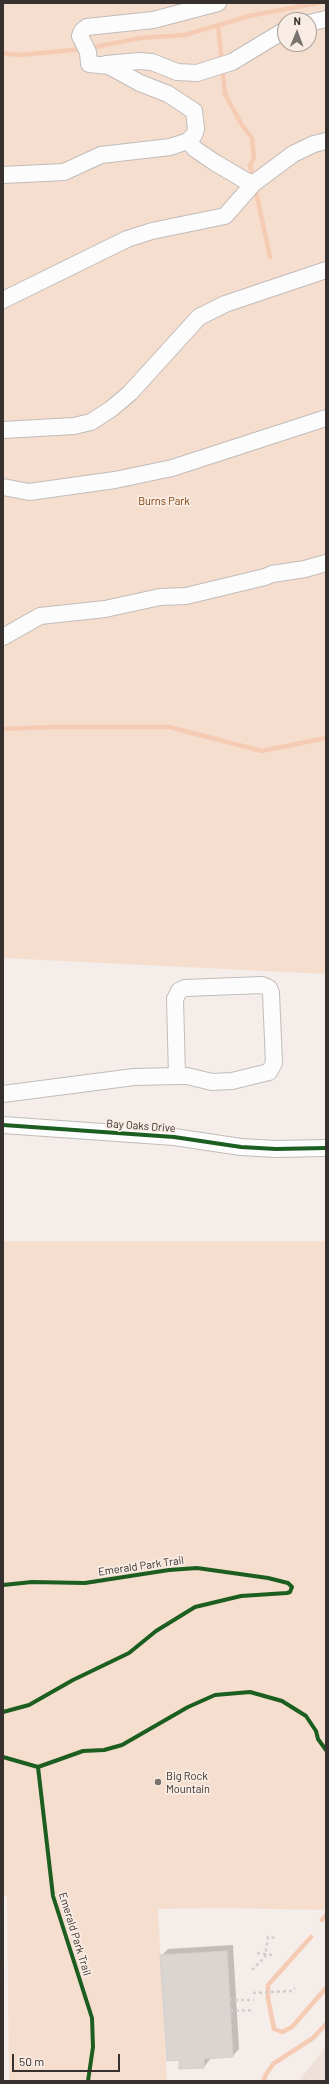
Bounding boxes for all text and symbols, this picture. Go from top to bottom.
north arrow [277,12,317,52]
text: N [293,14,301,27]
park label: Burns Park [138,494,190,508]
street label: Bay Oaks Drive [106,1117,176,1135]
street label: Emerald Park Trail [97,1553,185,1579]
place label: Big Rock Mountain [166,1769,210,1795]
marker: Big Rock Mountain [153,1777,163,1787]
street label: Emerald Park Trail [56,1891,94,1977]
scale bar [14,2046,122,2072]
text: 50 m [19,2054,44,2068]

